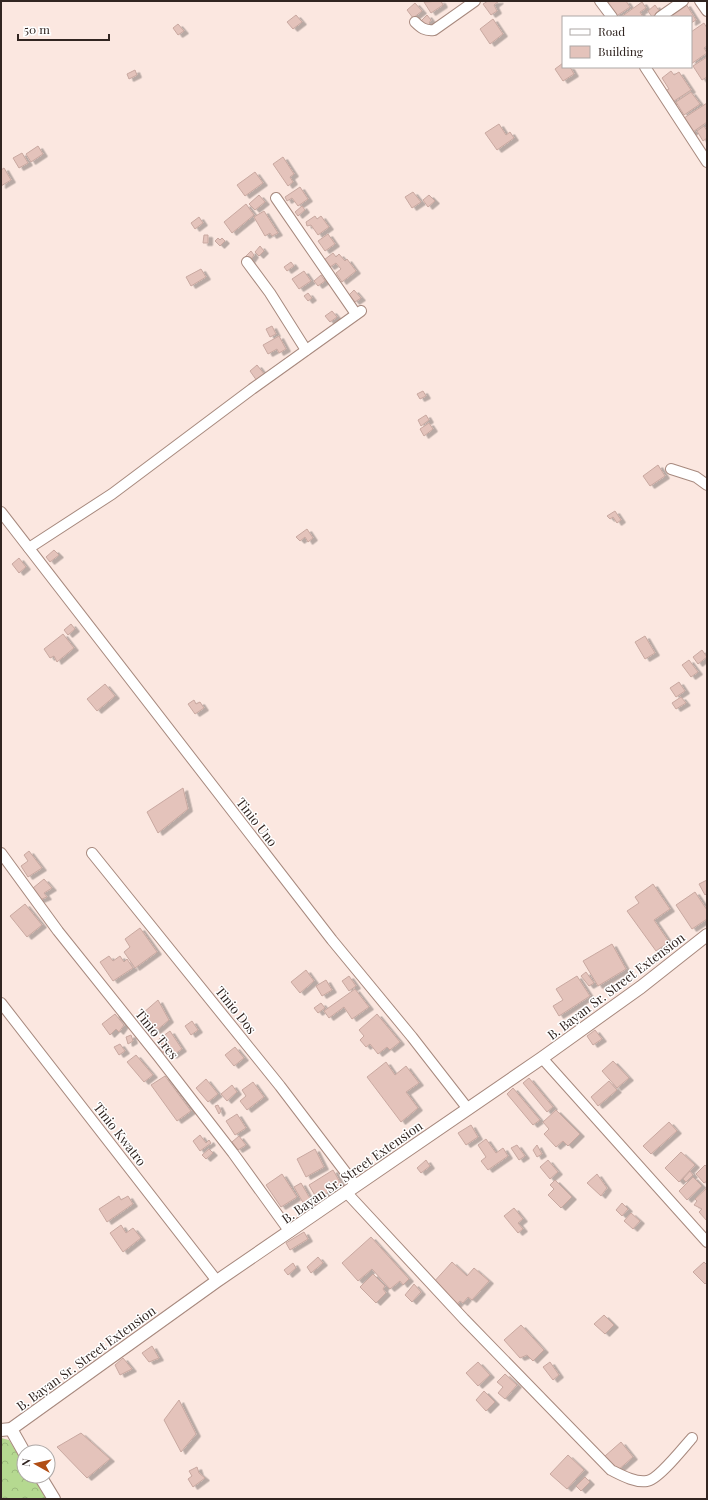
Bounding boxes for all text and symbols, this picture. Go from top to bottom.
scale bar [18,16,109,42]
legend [562,16,692,68]
text: 50 m [24,21,50,37]
text: Road [598,23,625,39]
text: Building [598,43,644,59]
street label: Tinio Uno [233,794,282,850]
street label: B. Bayan Sr. Street Extension [544,928,688,1043]
street label: Tinio Dos [212,983,261,1037]
street label: Tinio Tres [132,1005,183,1062]
street label: Tinio Kwatro [90,1099,150,1169]
street label: B. Bayan Sr. Street Extension [278,1116,426,1227]
street label: B. Bayan Sr. Street Extension [13,1301,159,1414]
north arrow [16,1444,56,1484]
text: N [18,1458,34,1468]

